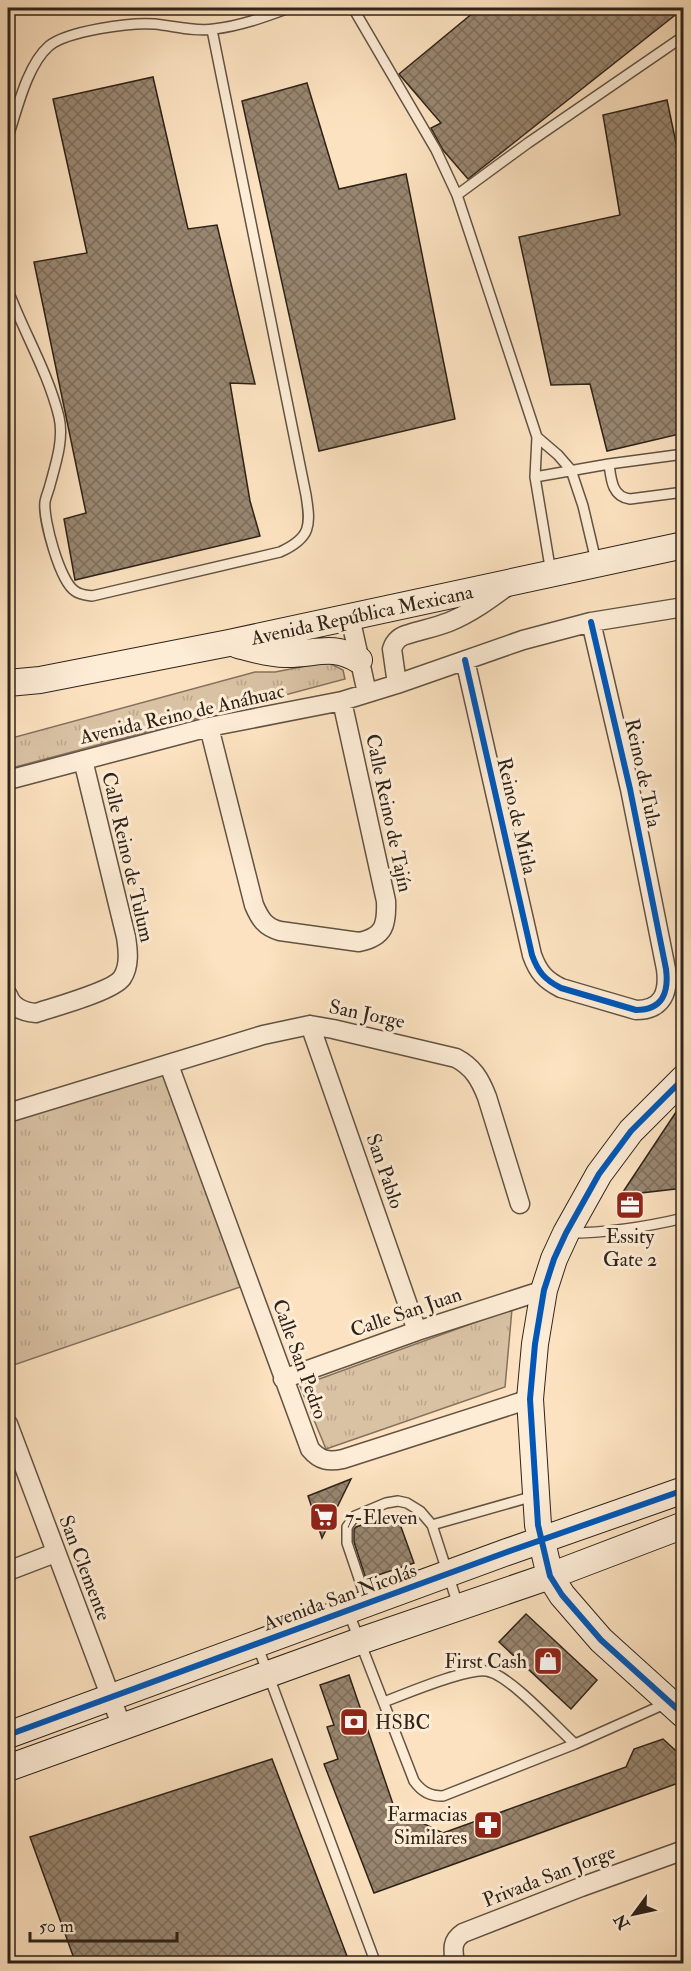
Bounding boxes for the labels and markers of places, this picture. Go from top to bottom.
office icon: Essity Gate 2 [614,1189,646,1221]
place label: Essity Gate 2 [603,1224,657,1272]
supermarket icon: 7-Eleven [308,1501,340,1533]
place label: 7-Eleven [345,1505,418,1530]
shop icon: First Cash [532,1645,564,1677]
place label: First Cash [444,1649,528,1674]
bank icon: HSBC [338,1706,370,1738]
place label: HSBC [375,1710,430,1735]
place label: Farmacias Similares [387,1802,467,1850]
pharmacy icon: Farmacias Similares [472,1809,504,1841]

